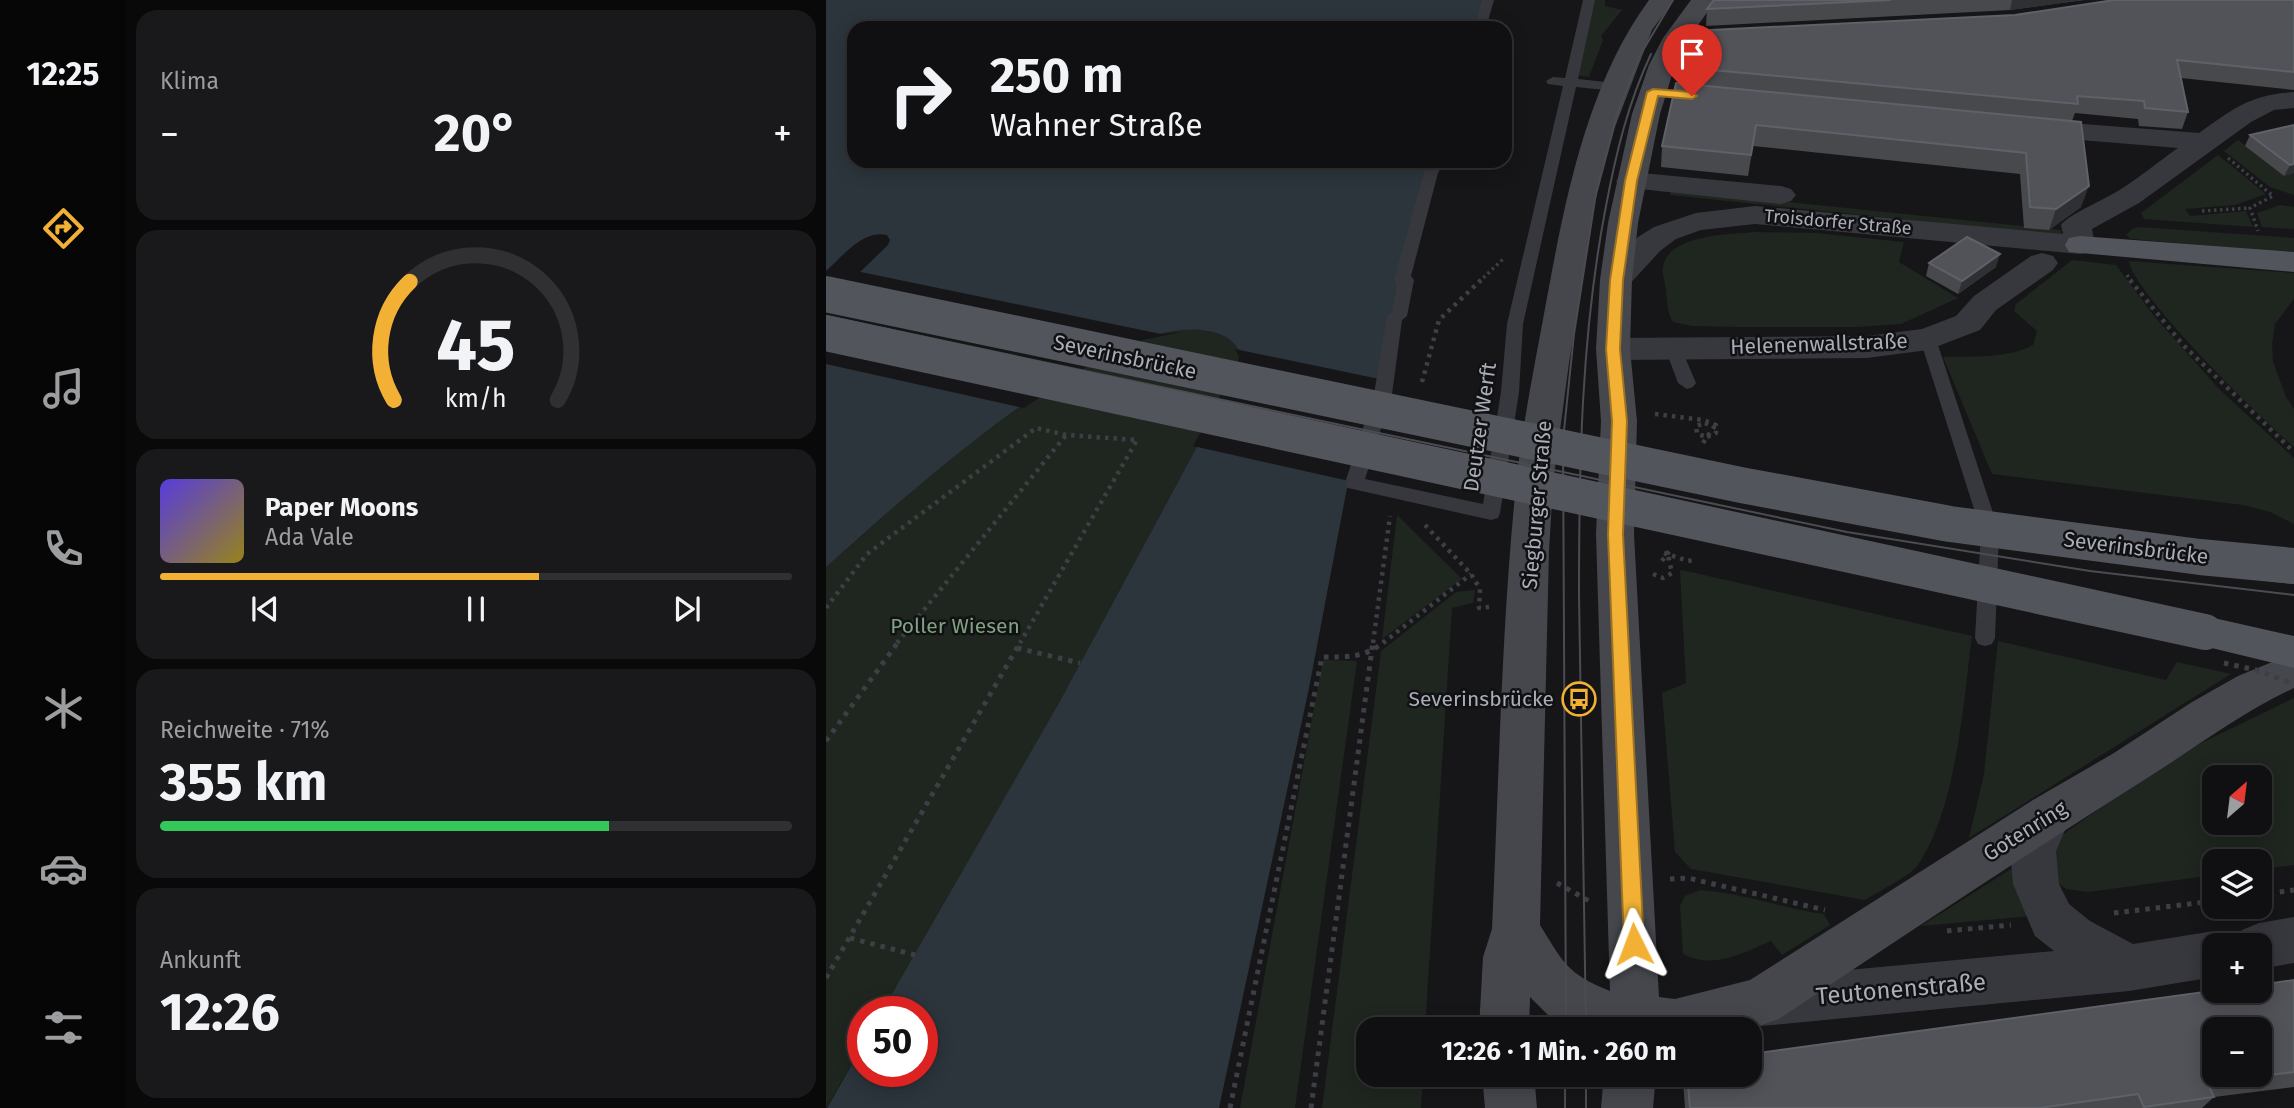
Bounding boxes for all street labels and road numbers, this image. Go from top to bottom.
street label: Troisdorfer Straße [1763,205,1913,239]
street label: Helenenwallstraße [1730,328,1908,360]
street label: Severinsbrücke [1051,329,1199,385]
street label: Deutzer Werft [1458,360,1502,493]
street label: Siegburger Straße [1517,419,1557,591]
street label: Severinsbrücke [2062,526,2210,570]
street label: Gotenring [1978,795,2072,867]
street label: Teutonenstraße [1815,968,1987,1010]

